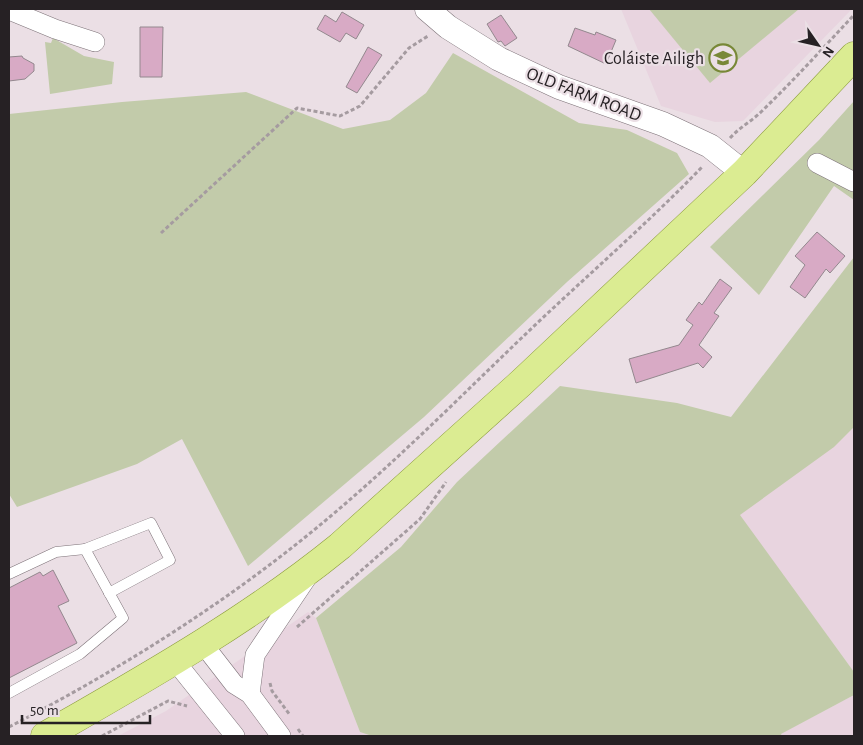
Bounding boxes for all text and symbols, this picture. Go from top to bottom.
north arrow [793,20,843,70]
school or university icon: Coláiste Ailigh [708,43,738,73]
text: N [819,44,836,60]
place label: Coláiste Ailigh [604,50,704,68]
street label: OLD FARM ROAD [524,65,644,125]
scale bar [22,692,150,724]
text: 50 m [30,703,59,718]

